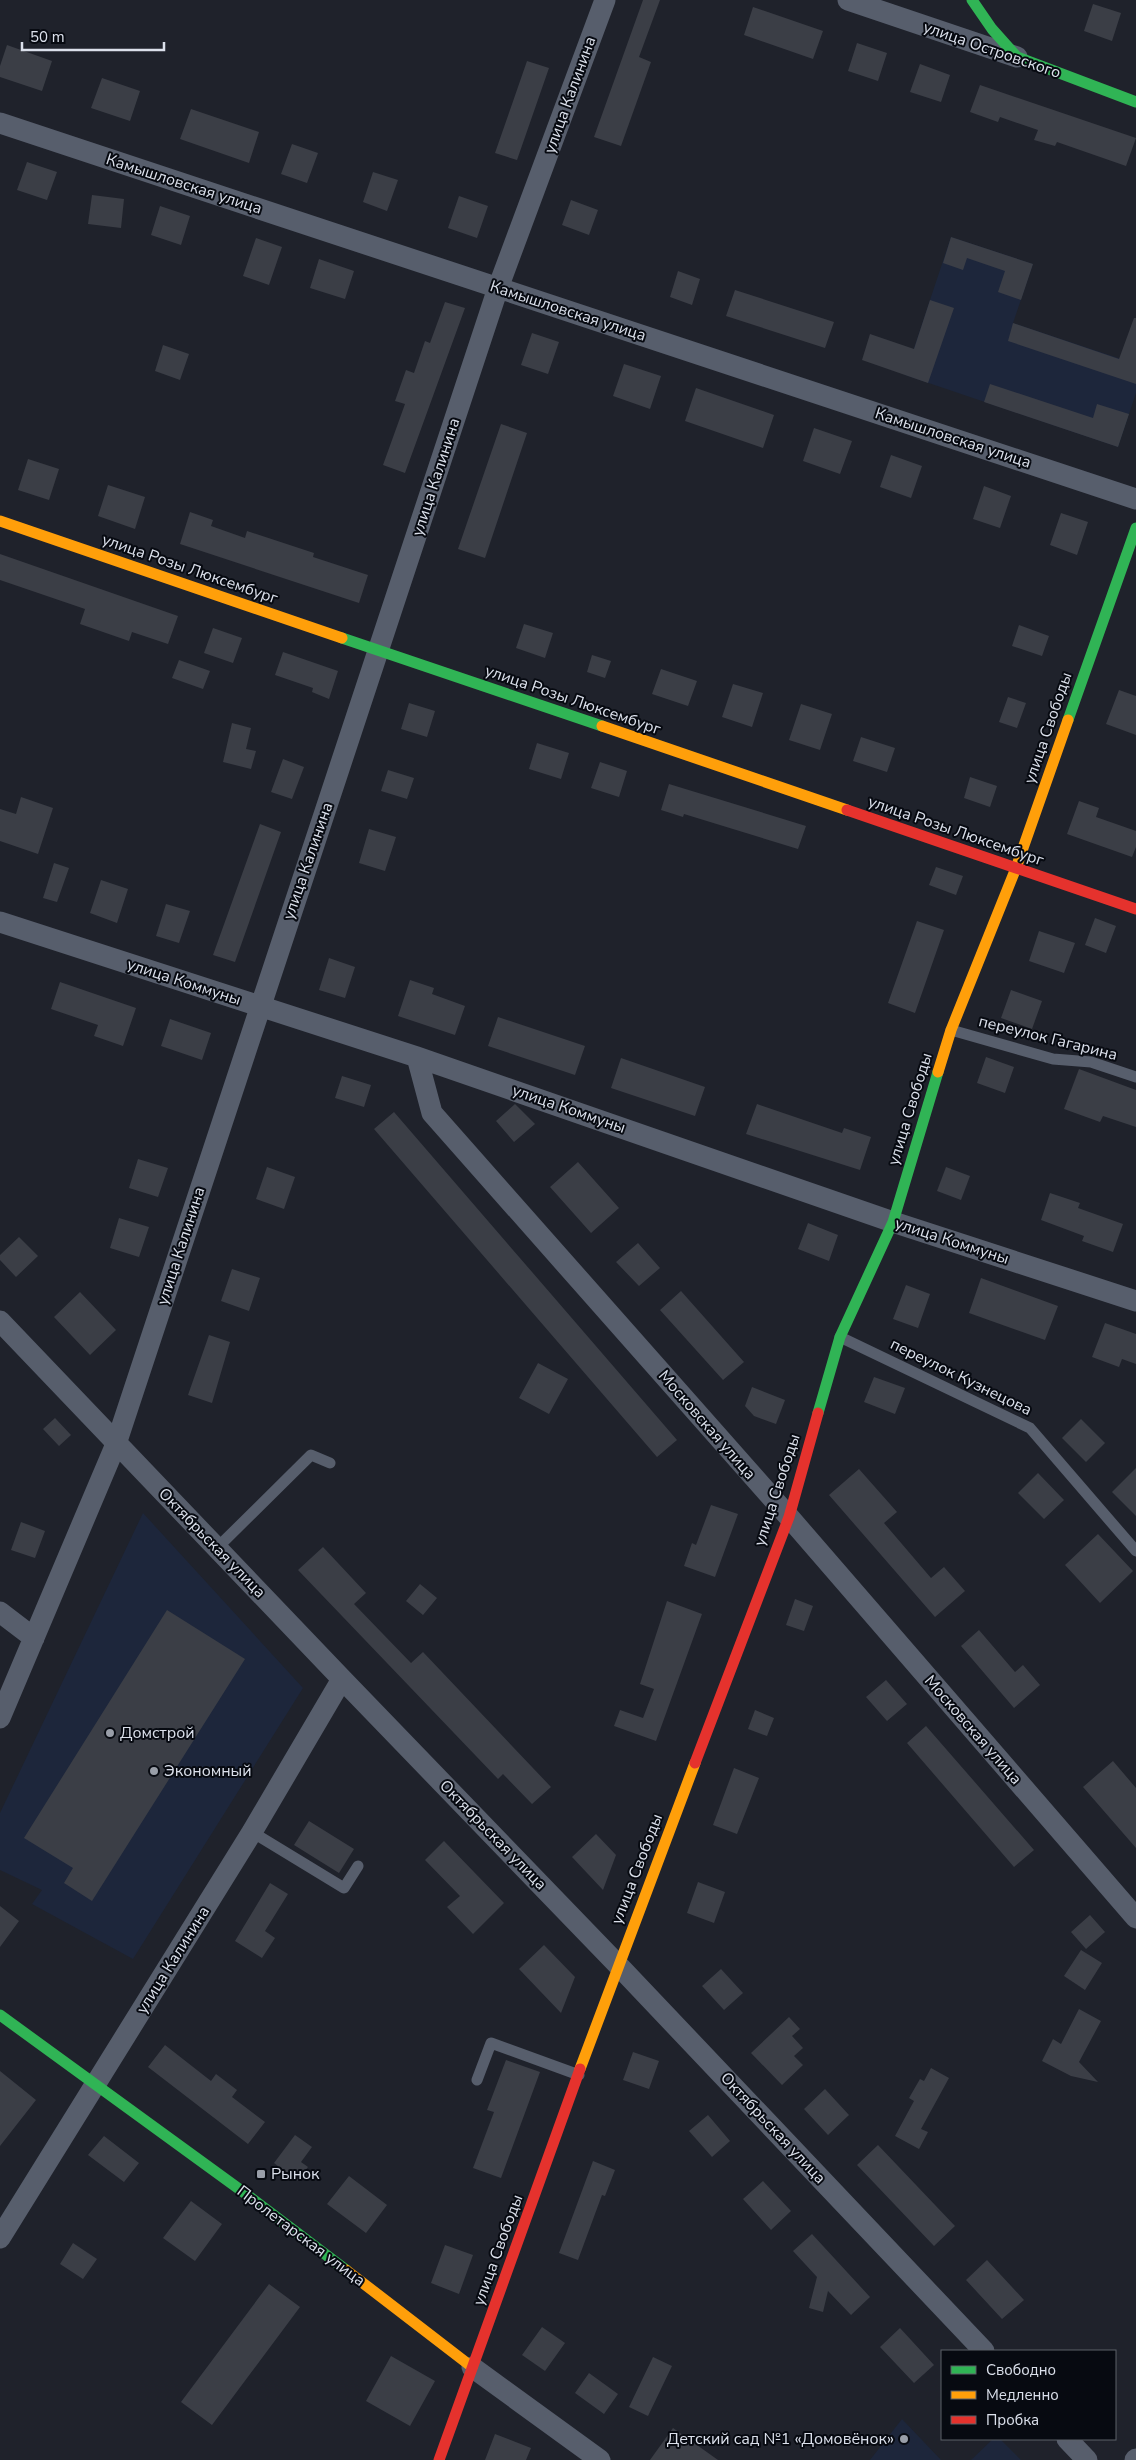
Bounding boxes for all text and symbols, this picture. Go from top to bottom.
street label: улица Островского [920,16,1064,84]
scale bar [22,20,165,52]
text: 50 m [30,27,65,47]
street label: улица Калинина [539,33,601,157]
street label: Камышловская улица [103,148,265,220]
street label: Камышловская улица [487,275,649,347]
street label: Камышловская улица [872,402,1034,474]
street label: улица Калинина [407,415,465,539]
street label: улица Розы Люксембург [99,529,281,609]
street label: улица Розы Люксембург [482,660,664,740]
street label: улица Свободы [1019,669,1077,787]
street label: улица Розы Люксембург [865,791,1047,871]
street label: улица Калинина [278,799,338,923]
street label: улица Коммуны [124,953,244,1011]
street label: переулок Гагарина [976,1010,1120,1066]
street label: улица Свободы [882,1050,938,1168]
street label: улица Коммуны [509,1079,629,1139]
street label: улица Калинина [152,1184,210,1308]
street label: улица Коммуны [892,1212,1012,1270]
street label: переулок Кузнецова [887,1333,1035,1421]
street label: Московская улица [653,1366,761,1484]
street label: улица Свободы [749,1431,805,1549]
street label: Октябрьская улица [154,1483,270,1603]
street label: Московская улица [919,1671,1027,1789]
place label: Домстрой [120,1722,195,1744]
marker: Домстрой [104,1727,116,1739]
place label: Экономный [164,1760,252,1782]
marker: Экономный [148,1765,160,1777]
street label: Октябрьская улица [435,1775,551,1895]
street label: улица Свободы [606,1811,668,1927]
street label: улица Калинина [131,1902,215,2018]
street label: Октябрьская улица [715,2067,831,2189]
place label: Рынок [271,2163,320,2185]
marker: Рынок [255,2168,267,2180]
street label: Пролетарская улица [232,2180,370,2292]
street label: улица Свободы [468,2191,528,2309]
legend [941,2350,1116,2440]
text: Свободно [986,2360,1056,2380]
text: Медленно [986,2385,1059,2405]
text: Пробка [986,2410,1039,2430]
place label: Детский сад №1 «Домовёнок» [667,2428,894,2450]
marker: Детский сад №1 «Домовёнок» [898,2433,910,2445]

